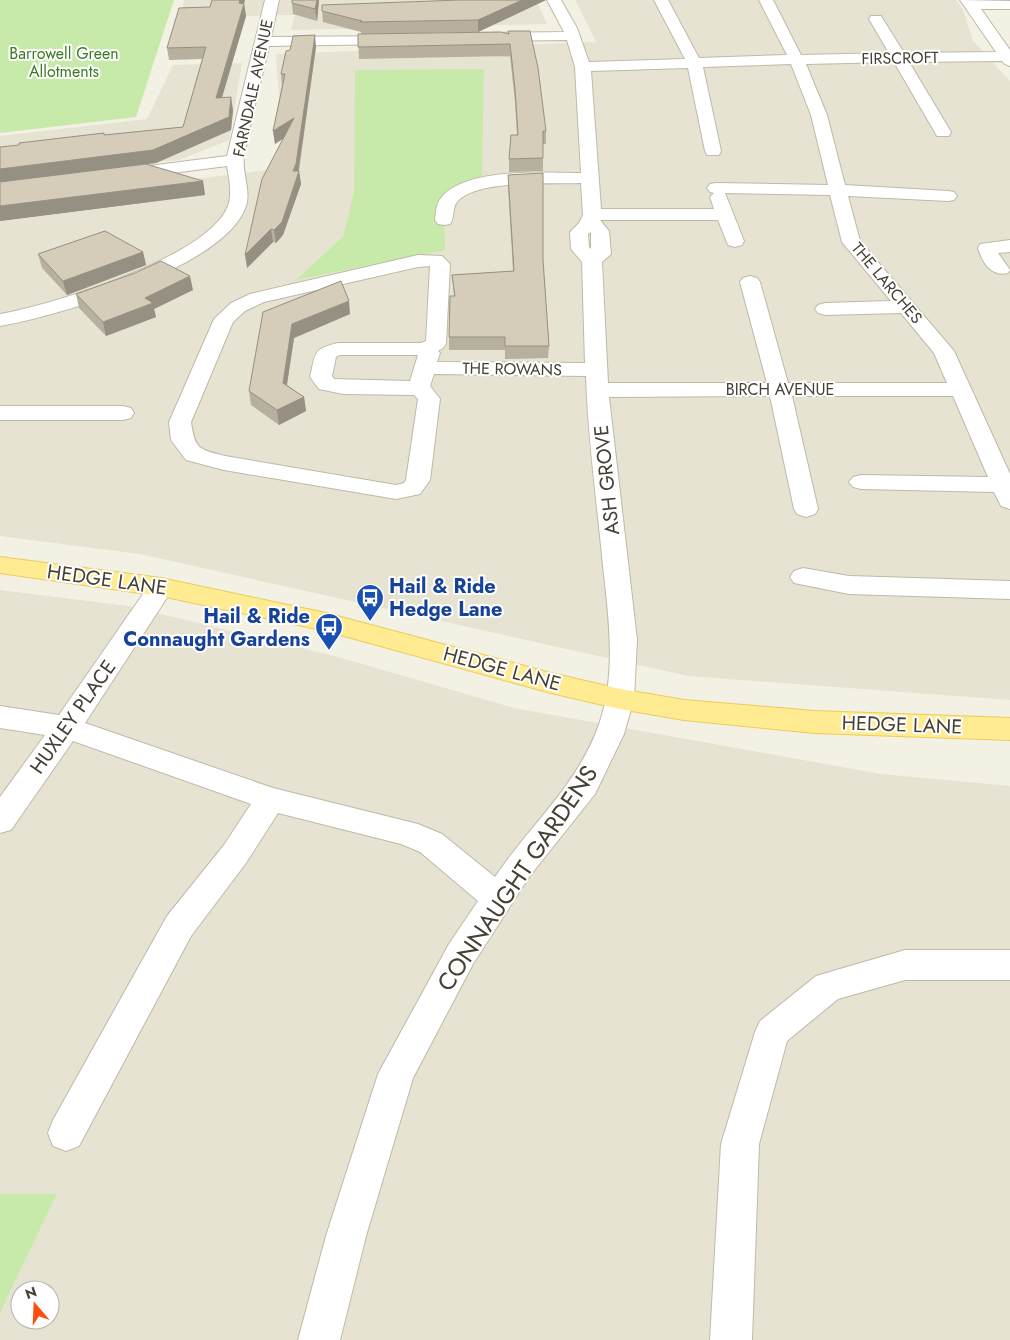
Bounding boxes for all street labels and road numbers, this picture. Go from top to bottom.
street label: FARNDALE AVENUE [227,17,279,159]
street label: FIRSCROFT [861,46,939,70]
street label: THE LARCHES [846,237,928,329]
street label: THE ROWANS [462,357,562,381]
street label: BIRCH AVENUE [726,378,834,401]
street label: ASH GROVE [587,424,627,536]
street label: HEDGE LANE [45,557,169,603]
street label: HEDGE LANE [440,639,564,699]
street label: HUXLEY PLACE [23,654,123,780]
street label: HEDGE LANE [841,708,963,742]
street label: CONNAUGHT GARDENS [428,758,606,998]

